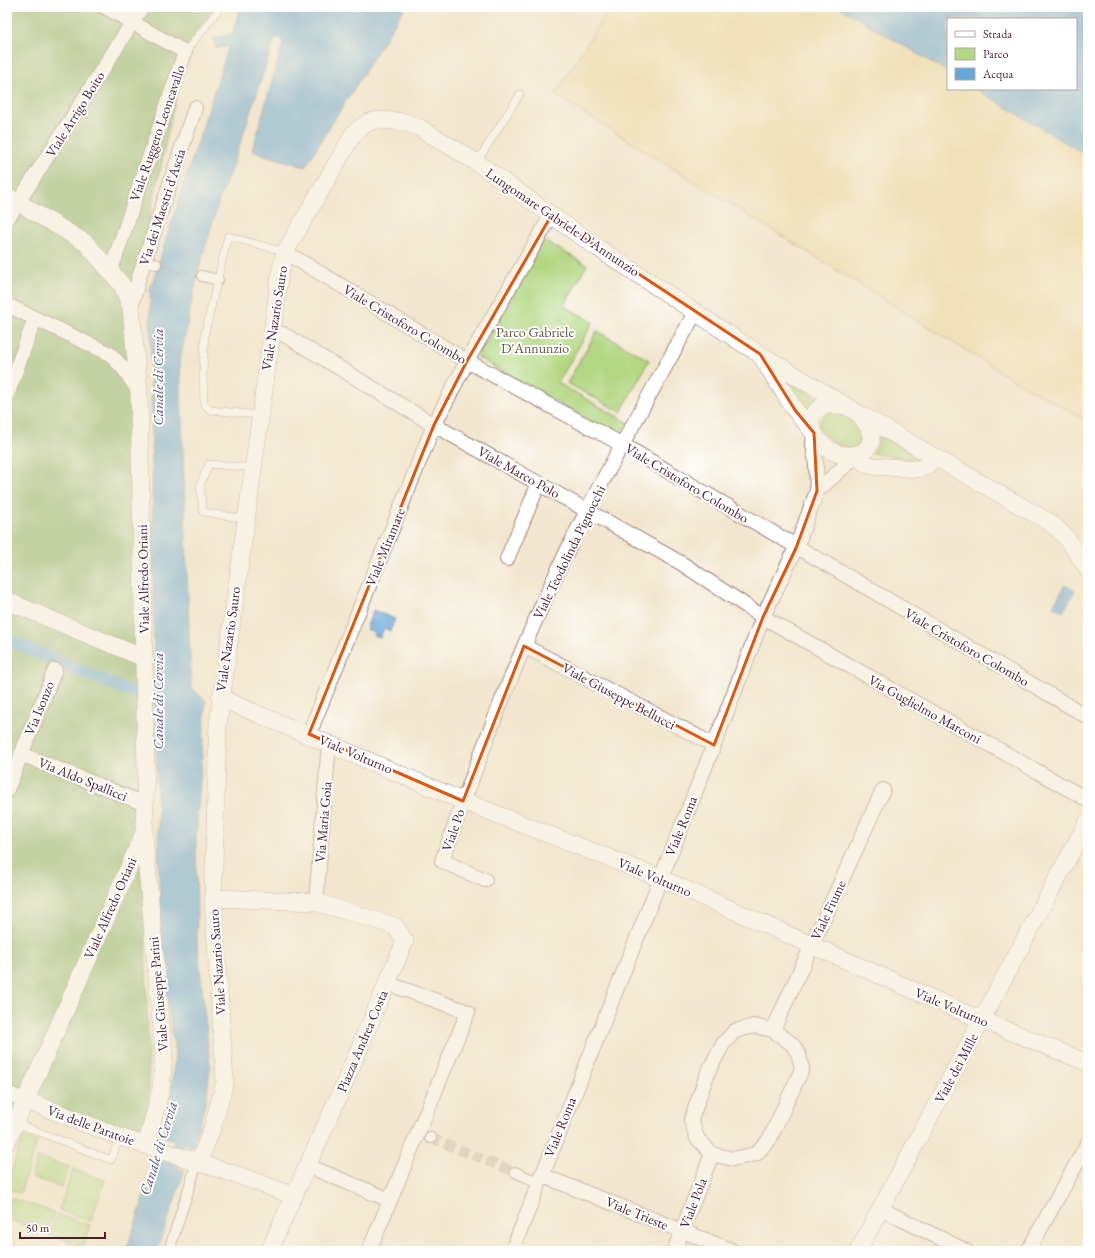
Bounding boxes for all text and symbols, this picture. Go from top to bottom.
legend [947,18,1077,90]
text: Strada [983,26,1012,42]
text: Parco [983,46,1008,62]
street label: Viale Ruggero Leoncavallo [125,62,189,204]
text: Acqua [982,66,1014,82]
street label: Viale Arrigo Boito [41,68,109,160]
street label: Via dei Maestri d'Ascia [135,146,189,268]
street label: Lungomare Gabriele D'Annunzio [483,164,643,280]
street label: Viale Nazario Sauro [257,264,291,372]
street label: Viale Cristoforo Colombo [340,280,470,368]
park label: Parco Gabriele D'Annunzio [496,323,574,357]
water label: Canale di Cervia [148,328,167,426]
street label: Viale Cristoforo Colombo [622,439,752,527]
street label: Viale Marco Polo [475,442,563,502]
street label: Viale Teodolinda Pignocchi [529,482,609,622]
street label: Viale Miramare [361,505,409,589]
street label: Viale Alfredo Oriani [133,524,153,634]
street label: Viale Nazario Sauro [212,585,244,693]
street label: Viale Cristoforo Colombo [901,604,1033,690]
water label: Canale di Cervia [148,652,167,750]
street label: Viale Giuseppe Bellucci [559,659,679,734]
street label: Via Guglielmo Marconi [865,670,985,748]
street label: Via Isonzo [20,678,58,738]
street label: Viale Volturno [316,730,396,778]
street label: Via Aldo Spallicci [36,753,131,805]
street label: Via Maria Goia [310,780,336,863]
street label: Viale Roma [661,793,701,859]
street label: Viale Po [437,806,469,854]
street label: Viale Volturno [615,853,695,901]
street label: Viale Alfredo Oriani [80,854,141,962]
street label: Viale Fiume [806,877,850,943]
street label: Viale Nazario Sauro [204,908,230,1015]
street label: Viale Giuseppe Parini [144,935,172,1052]
street label: Viale Volturno [912,983,992,1031]
street label: Piazza Andrea Costa [332,987,392,1095]
street label: Viale dei Mille [930,1029,982,1106]
street label: Viale Roma [540,1094,580,1160]
water label: Canale di Cervia [135,1099,181,1197]
street label: Via delle Paratoie [45,1101,138,1149]
street label: Viale Pola [675,1175,711,1231]
street label: Viale Trieste [603,1192,671,1234]
scale bar [20,1214,105,1240]
text: 50 m [26,1220,50,1236]

